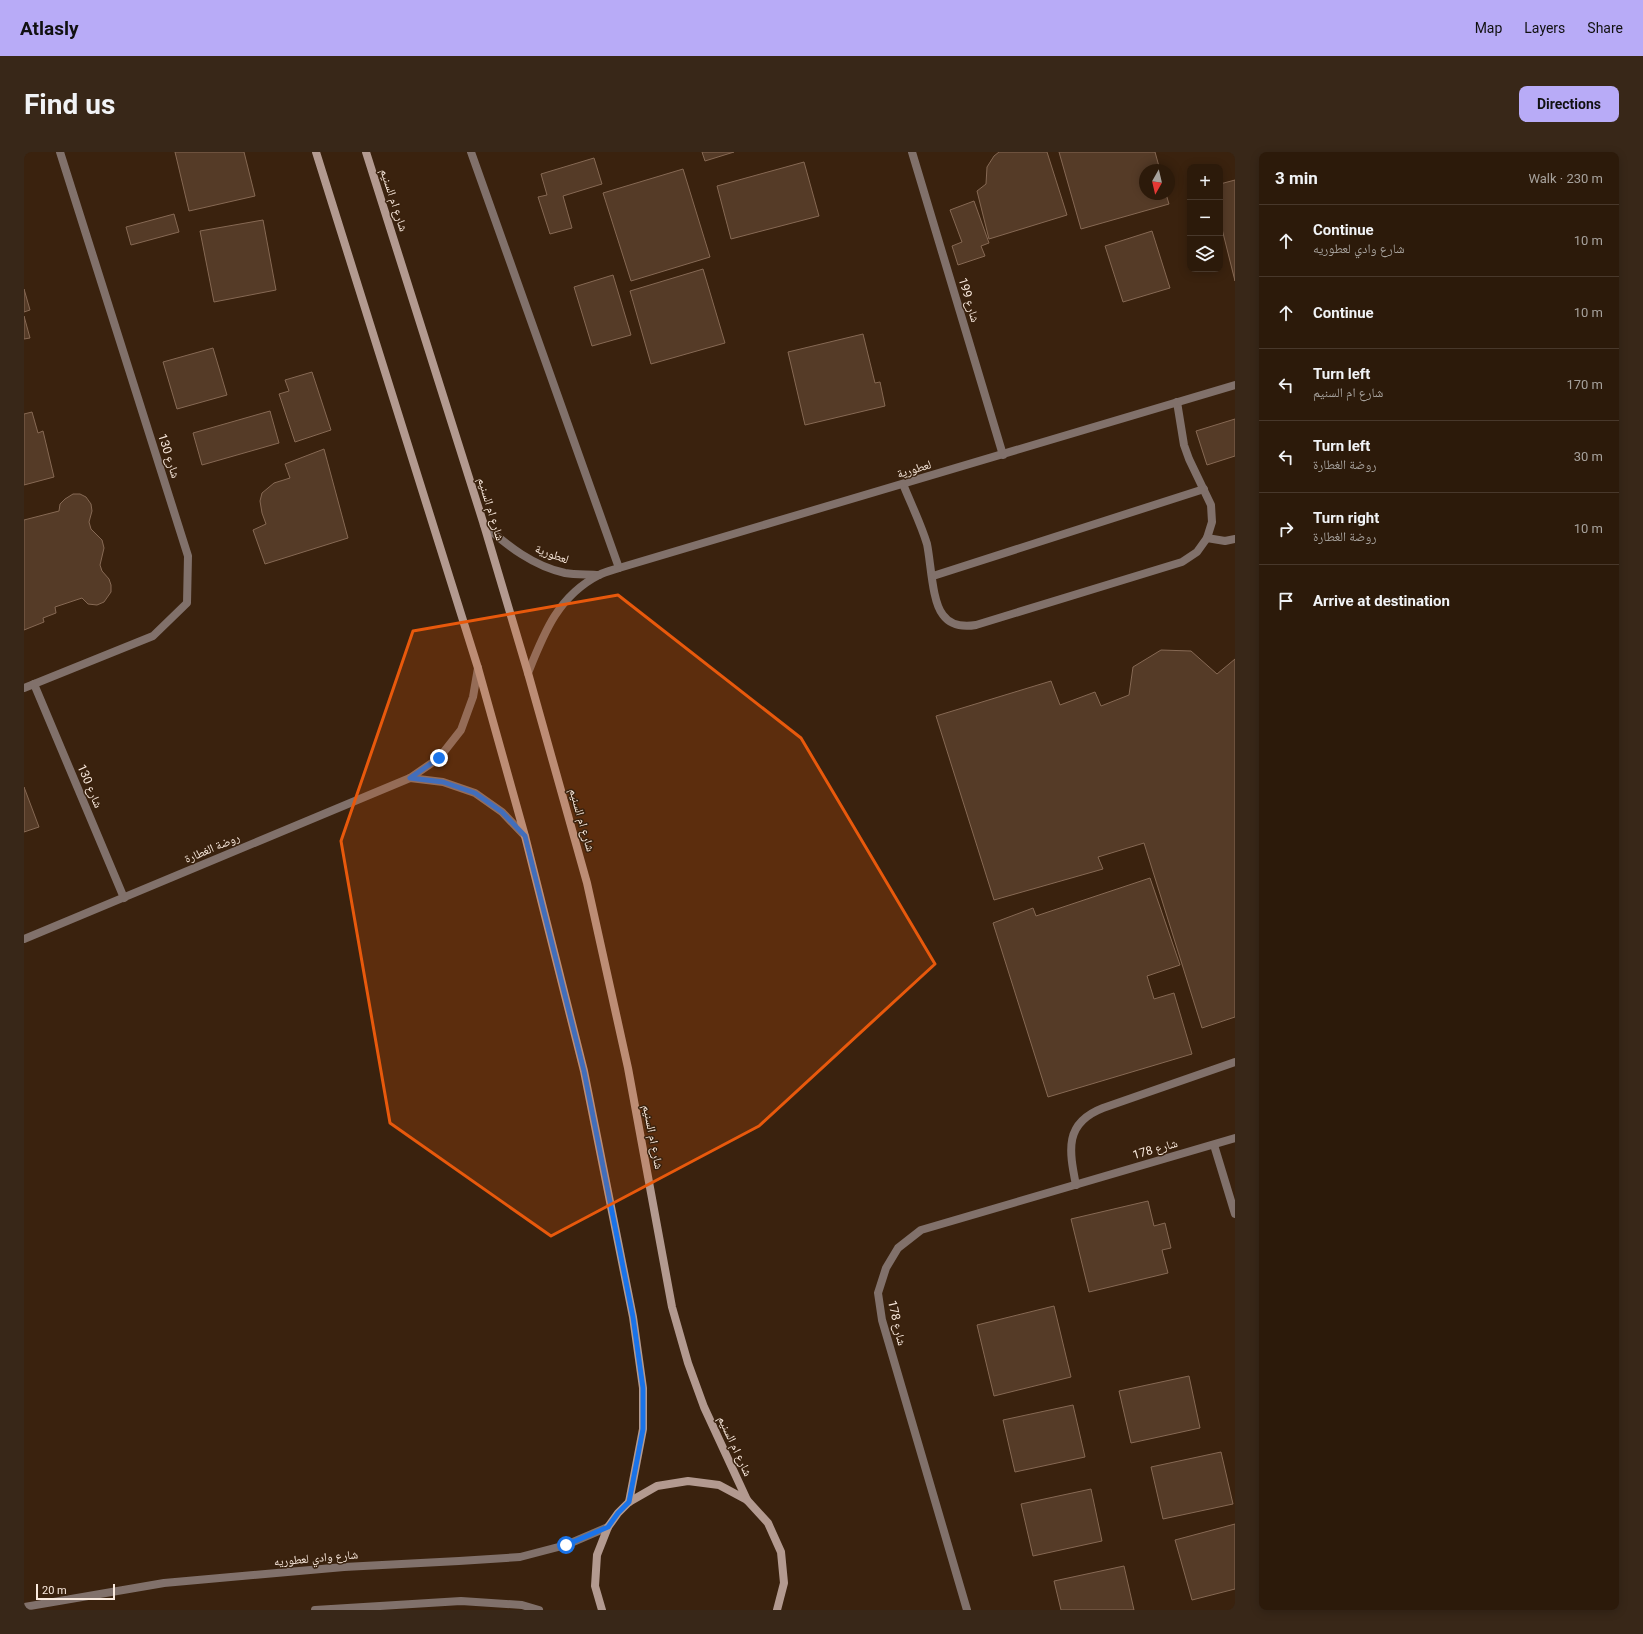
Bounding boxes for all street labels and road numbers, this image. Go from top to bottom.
street label: شارع ام السنيم [376,167,411,233]
street label: شارع 199 [955,276,982,324]
street label: شارع 130 [154,432,183,480]
street label: لعطورية [895,457,933,481]
street label: شارع ام السنيم [474,476,507,543]
street label: لعطورية [533,541,571,567]
street label: شارع 130 [74,762,105,810]
street label: شارع ام السنيم [565,787,598,854]
street label: روضة الغطارة [182,830,242,866]
street label: شارع ام السنيم [639,1104,666,1171]
street label: شارع 178 [1131,1136,1179,1163]
street label: شارع 178 [884,1299,909,1347]
street label: شارع ام السنيم [714,1414,755,1479]
street label: شارع وادي لعطوريه [273,1547,359,1572]

